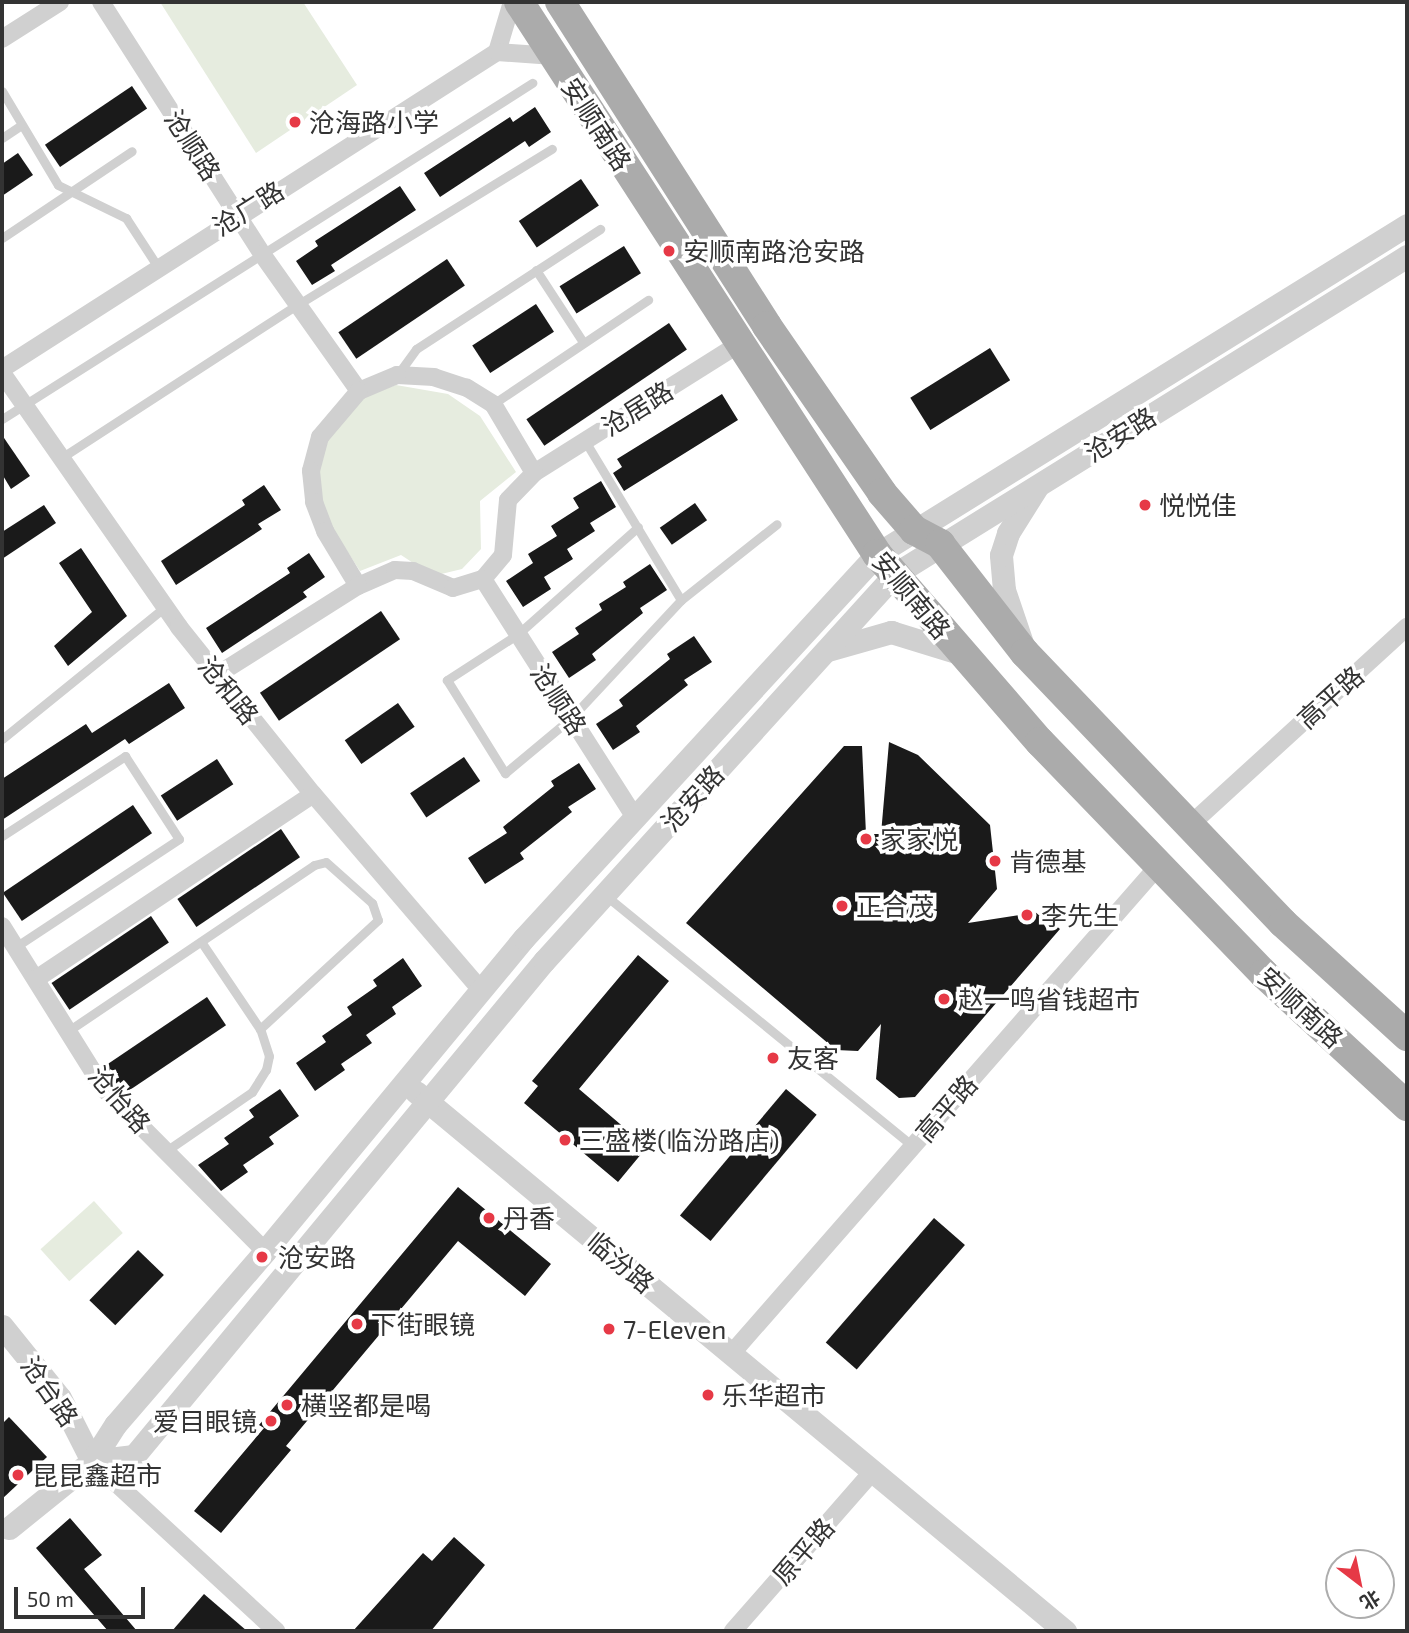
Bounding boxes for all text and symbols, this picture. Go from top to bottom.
street label: 安顺南路 [556,72,638,176]
street label: 沧顺路 [159,104,227,186]
place label: 沧海路小学 [309,106,439,138]
marker: 沧海路小学 [287,114,303,130]
street label: 沧广路 [207,174,289,242]
place label: 安顺南路沧安路 [683,235,865,267]
marker: 安顺南路沧安路 [661,243,677,259]
street label: 沧居路 [596,374,678,442]
street label: 沧安路 [1079,400,1161,468]
place label: 悦悦佳 [1159,489,1237,521]
marker: 悦悦佳 [1137,497,1153,513]
street label: 安顺南路 [867,545,957,645]
street label: 沧和路 [192,650,266,730]
street label: 沧顺路 [525,658,593,740]
street label: 高平路 [1291,659,1369,735]
street label: 沧安路 [654,759,730,837]
place label: 家家悦 [880,823,958,855]
marker: 家家悦 [858,831,874,847]
place label: 肯德基 [1009,845,1087,877]
marker: 肯德基 [987,853,1003,869]
place label: 正合茂 [856,890,934,922]
marker: 正合茂 [834,898,850,914]
place label: 李先生 [1041,899,1119,931]
marker: 李先生 [1019,907,1035,923]
street label: 安顺南路 [1252,960,1350,1054]
place label: 赵一鸣省钱超市 [958,983,1140,1015]
marker: 赵一鸣省钱超市 [936,991,952,1007]
place label: 友客 [787,1042,839,1074]
marker: 友客 [765,1050,781,1066]
street label: 沧怡路 [83,1059,157,1139]
street label: 高平路 [909,1068,983,1148]
place label: 三盛楼(临汾路店) [579,1124,780,1156]
marker: 三盛楼(临汾路店) [557,1132,573,1148]
place label: 丹香 [503,1202,555,1234]
marker: 丹香 [481,1210,497,1226]
street label: 临汾路 [581,1225,661,1299]
place label: 沧安路 [278,1241,356,1273]
marker: 沧安路 [252,1247,272,1267]
place label: 下街眼镜 [371,1308,475,1340]
place label: 7-Eleven [623,1313,726,1345]
marker: 下街眼镜 [349,1316,365,1332]
marker: 7-Eleven [601,1321,617,1337]
street label: 沧台路 [15,1350,85,1432]
place label: 乐华超市 [722,1379,826,1411]
marker: 乐华超市 [700,1387,716,1403]
place label: 横竖都是喝 [301,1389,431,1421]
marker: 横竖都是喝 [279,1397,295,1413]
place label: 爱目眼镜 [153,1405,257,1437]
marker: 爱目眼镜 [263,1413,279,1429]
place label: 昆昆鑫超市 [32,1459,162,1491]
marker: 昆昆鑫超市 [10,1467,26,1483]
street label: 原平路 [766,1511,840,1591]
north arrow [1325,1549,1395,1619]
scale bar [18,1574,149,1618]
text: 50 m [27,1586,74,1611]
text: 北 [1356,1586,1384,1615]

